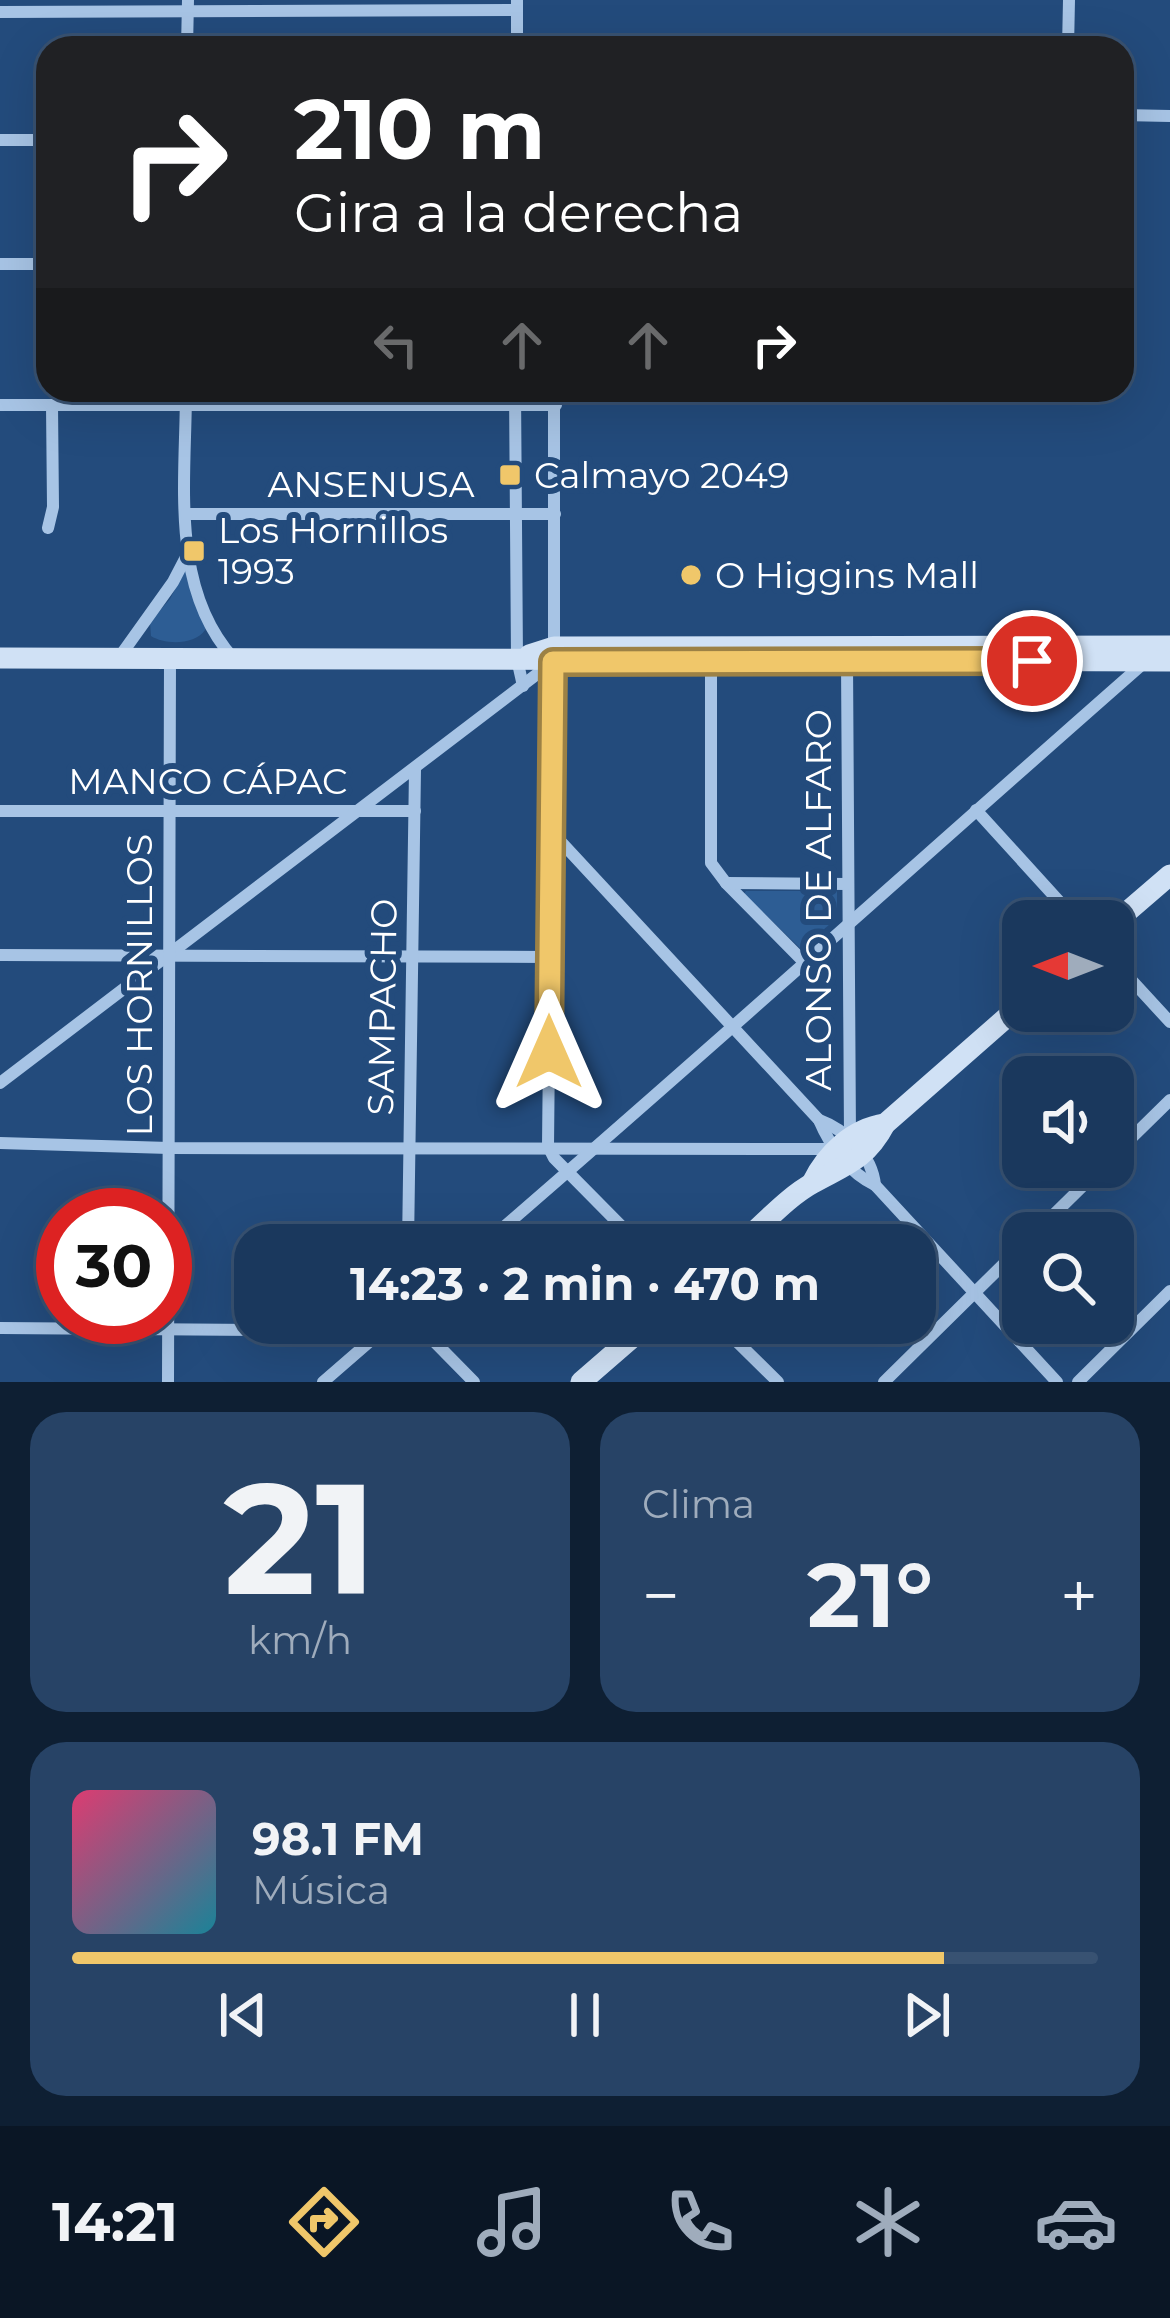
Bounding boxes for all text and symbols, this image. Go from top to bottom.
text: 210 m [294,78,545,180]
icon: right [96,84,252,240]
text: Gira a la derecha [294,180,743,246]
icon: left [363,312,429,378]
icon: ahead [489,312,555,378]
icon: ahead [615,312,681,378]
icon: right [741,312,807,378]
place label: Calmayo 2049 [534,453,790,497]
street label: ANSENUSA [267,462,475,506]
marker: Calmayo 2049 [497,462,523,488]
place label: Los Hornillos 1993 [218,508,448,593]
marker: Los Hornillos 1993 [181,538,207,564]
place label: O Higgins Mall [715,553,979,597]
marker: O Higgins Mall [678,562,704,588]
pin [981,610,1083,712]
icon: arrive [999,628,1065,694]
street label: ALONSO DE ALFARO [796,709,840,1091]
street label: MANCO CÁPAC [68,759,348,803]
street label: LOS HORNILLOS [117,834,161,1136]
street label: SAMPACHO [358,898,406,1116]
north arrow [1002,900,1134,1032]
map controls [1002,900,1134,1344]
position arrow [486,989,612,1115]
button: sound [1002,1056,1134,1188]
speed limit sign: 30 [36,1188,192,1344]
button: search [1002,1212,1134,1344]
text: 14:23 · 2 min · 470 m [350,1256,820,1311]
text: 21 [223,1443,377,1633]
text: Clima [642,1480,755,1528]
text: 21° [807,1540,933,1650]
text: − [642,1555,680,1636]
text: + [1060,1555,1098,1636]
text: km/h [248,1616,352,1664]
text: 98.1 FM [252,1811,424,1866]
text: Música [252,1866,390,1914]
icon: previous [210,1982,276,2048]
icon: pause [552,1982,618,2048]
icon: next [894,1982,960,2048]
icon: directions [282,2180,366,2264]
icon: music [470,2180,554,2264]
icon: phone [658,2180,742,2264]
icon: climate [846,2180,930,2264]
icon: car [1034,2180,1118,2264]
text: 14:21 [52,2189,178,2255]

